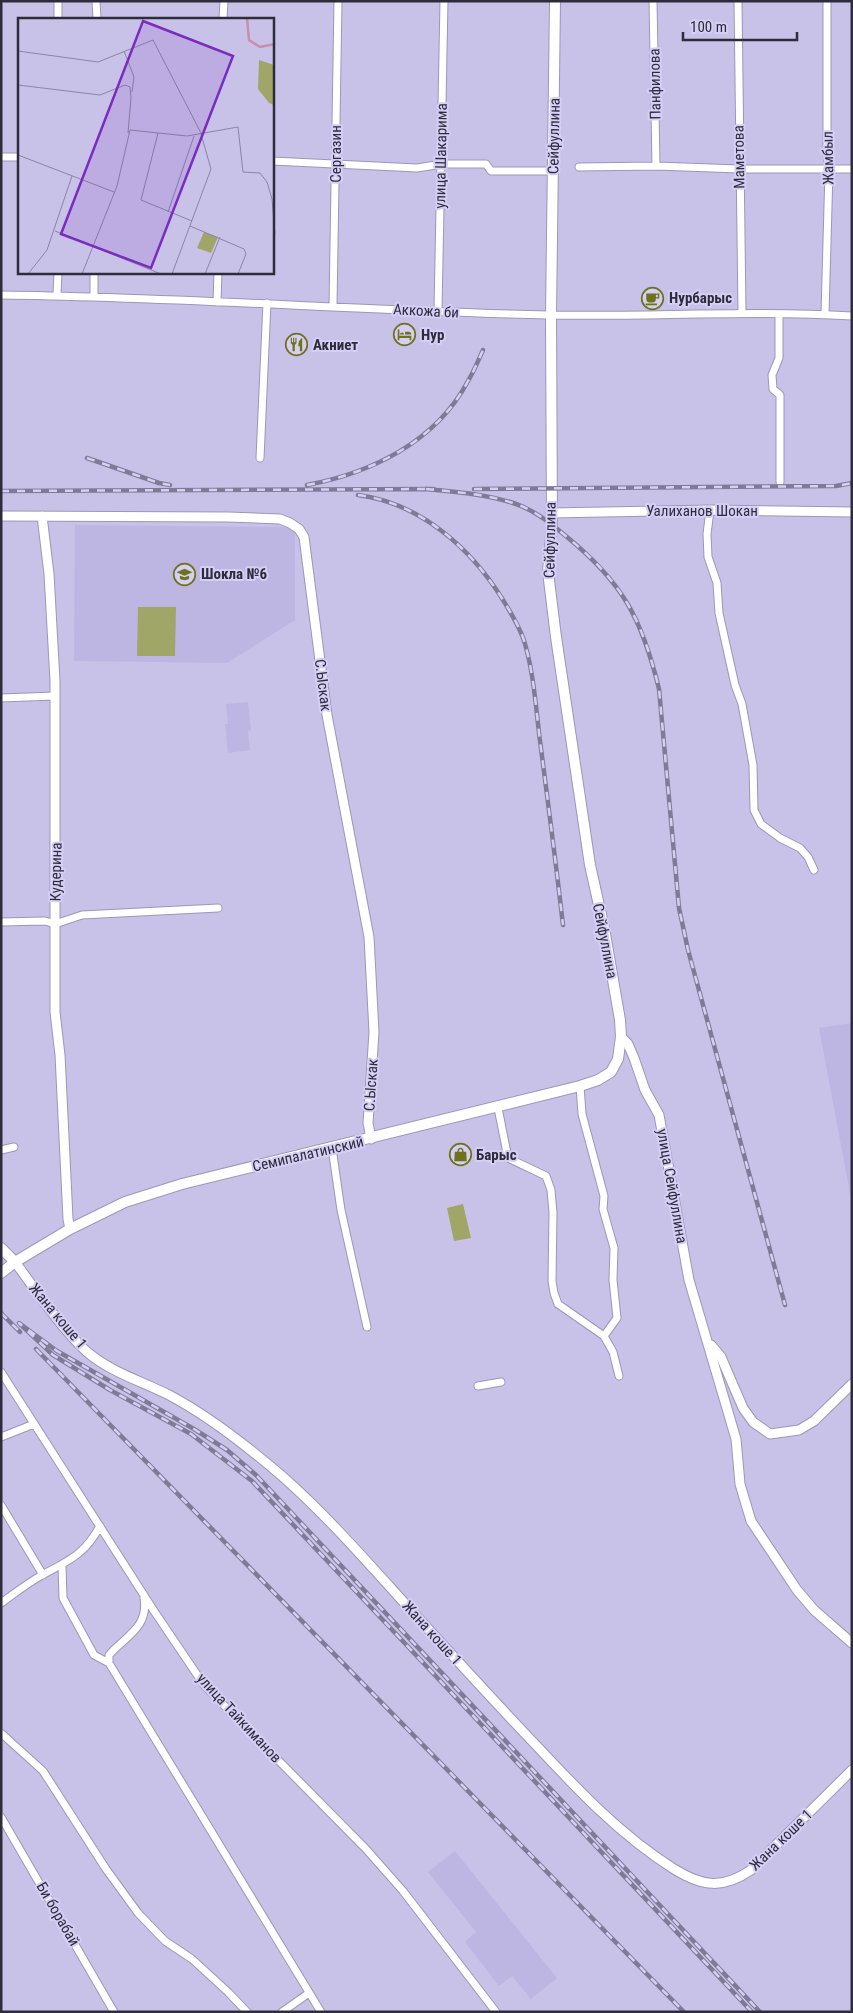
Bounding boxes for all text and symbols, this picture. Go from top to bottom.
scale bar [683,10,797,42]
inset map [18,18,274,274]
text: 100 m [690,18,727,36]
street label: Панфилова [645,48,665,120]
street label: Сейфуллина [544,98,564,174]
street label: улица Шакарима [431,103,451,209]
street label: Сергазин [327,125,345,183]
street label: Маметова [729,125,749,189]
street label: Жамбыл [819,131,837,185]
cafe icon: Нурбарыс [641,286,665,310]
place label: Нурбарыс [669,289,732,307]
street label: Аккожа би [393,300,459,322]
hotel icon: Нур [393,323,417,347]
place label: Нур [421,326,444,344]
restaurant icon: Акниет [285,333,309,357]
place label: Акниет [313,336,358,354]
street label: Сейфуллина [540,502,560,578]
street label: Уалиханов Шокан [646,502,758,520]
school or university icon: Шокла №6 [173,562,197,586]
place label: Шокла №6 [201,565,268,583]
street label: С.Ыскак [311,658,335,712]
street label: Кудерина [46,842,66,902]
street label: Сейфуллина [589,902,621,980]
street label: С.Ыскак [360,1058,382,1112]
street label: улица Сейфуллина [653,1127,691,1245]
street label: Семипалатинский [251,1132,365,1176]
shop icon: Барыс [448,1143,472,1167]
place label: Барыс [476,1146,517,1164]
street label: Жана коше 1 [25,1279,91,1353]
street label: Жана коше 1 [398,1597,466,1669]
street label: улица Тайкиманов [193,1670,285,1766]
street label: Жана коше 1 [746,1806,816,1874]
street label: Би борабай [33,1879,83,1949]

